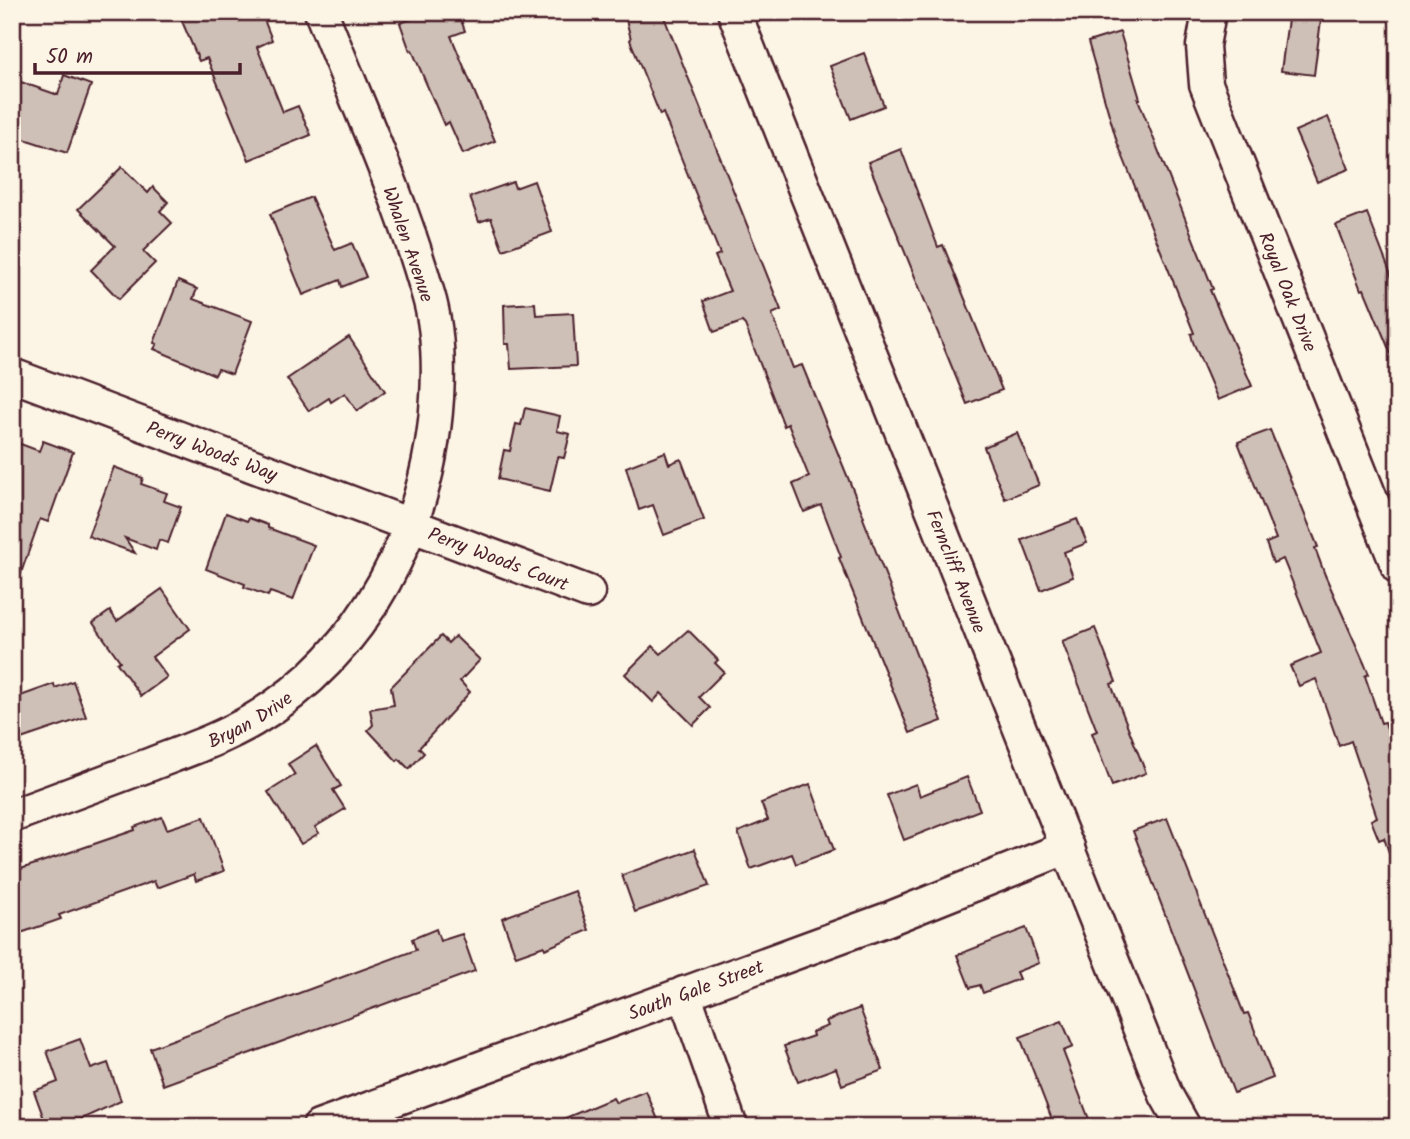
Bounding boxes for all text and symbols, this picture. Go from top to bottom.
scale bar [35,32,240,76]
text: 50 m [46,41,93,74]
street label: Whalen Avenue [373,183,441,307]
street label: Royal Oak Drive [1249,228,1324,357]
street label: Perry Woods Way [142,414,282,491]
street label: Ferncliff Avenue [917,506,993,638]
street label: Perry Woods Court [423,520,573,601]
street label: Bryan Drive [203,684,300,757]
street label: South Gale Street [624,952,769,1030]

